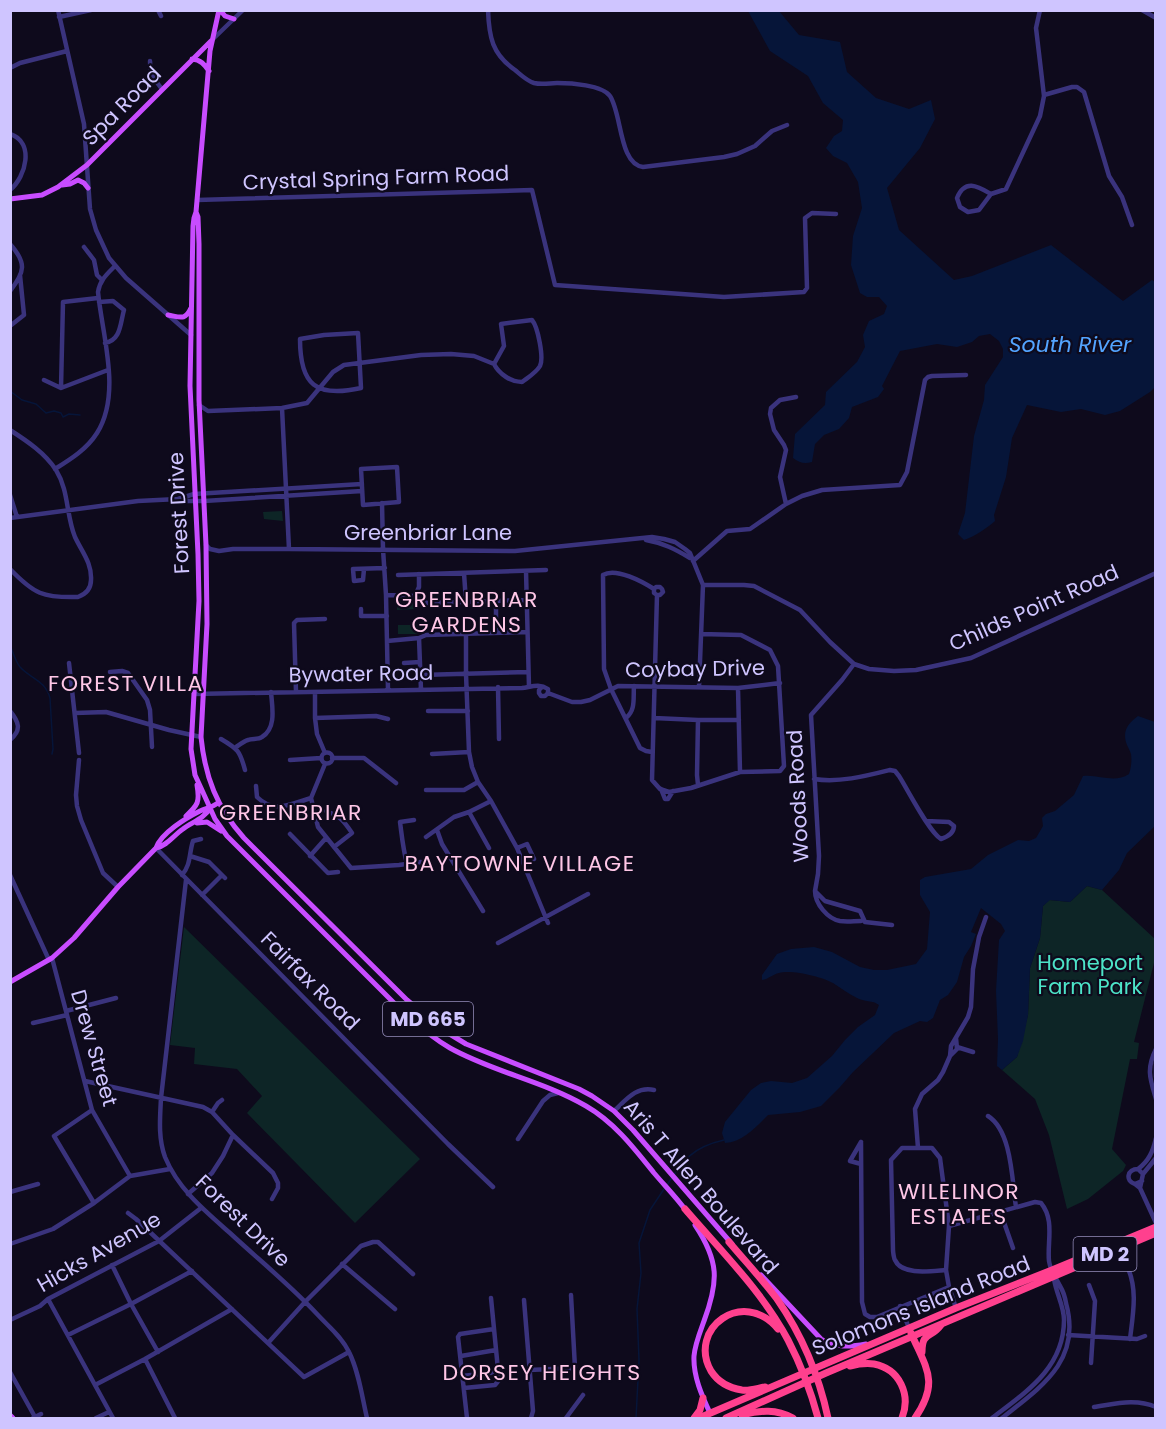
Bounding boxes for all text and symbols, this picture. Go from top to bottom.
street label: Spa Road [76,60,168,152]
street label: Crystal Spring Farm Road [242,158,510,197]
water label: South River [1009,329,1132,360]
street label: Forest Drive [161,451,196,575]
street label: Greenbriar Lane [344,518,512,547]
street label: Childs Point Road [944,557,1123,658]
district label: GREENBRIAR GARDENS [395,584,539,640]
street label: Coybay Drive [625,653,765,684]
street label: Bywater Road [288,658,434,689]
district label: FOREST VILLA [48,668,204,699]
street label: Woods Road [780,729,815,863]
district label: GREENBRIAR [219,797,363,828]
district label: BAYTOWNE VILLAGE [405,848,635,879]
street label: Fairfax Road [254,925,366,1037]
park label: Homeport Farm Park [1037,948,1143,1001]
street label: Drew Street [64,986,125,1110]
road number: MD 665 [383,1002,473,1036]
street label: Aris T Allen Boulevard [617,1093,786,1280]
street label: Forest Drive [189,1168,297,1273]
district label: WILELINOR ESTATES [898,1176,1020,1232]
street label: Hicks Avenue [31,1204,166,1299]
road number: MD 2 [1074,1237,1136,1271]
street label: Solomons Island Road [807,1248,1034,1363]
district label: DORSEY HEIGHTS [442,1357,642,1388]

